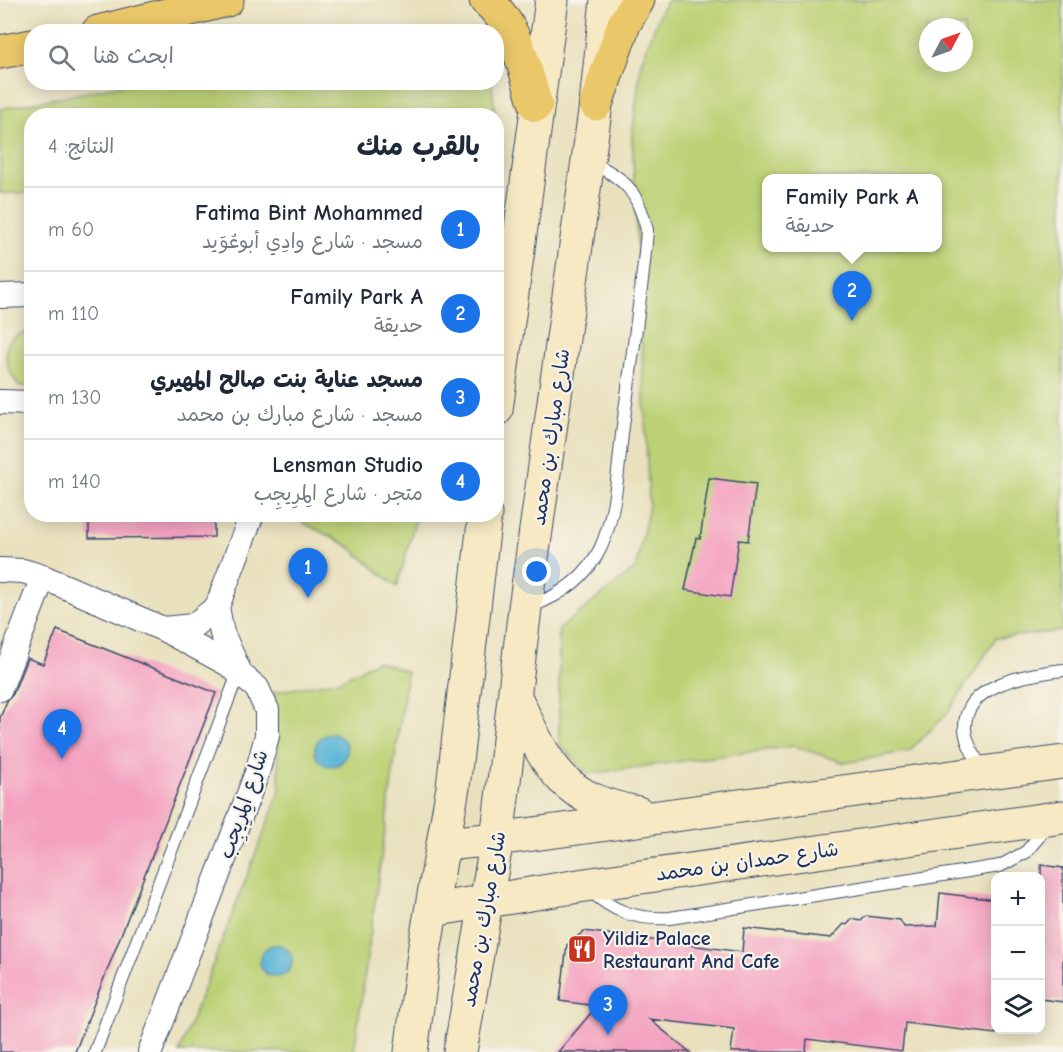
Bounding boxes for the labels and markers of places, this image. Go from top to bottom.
pin: 2 [832,272,872,321]
pin: 1 [288,548,328,598]
pin: 4 [42,710,82,759]
place label: Yildiz Palace Restaurant And Cafe [603,927,779,973]
restaurant icon: Yildiz Palace Restaurant And Cafe [566,933,598,965]
pin: 3 [588,986,628,1035]

